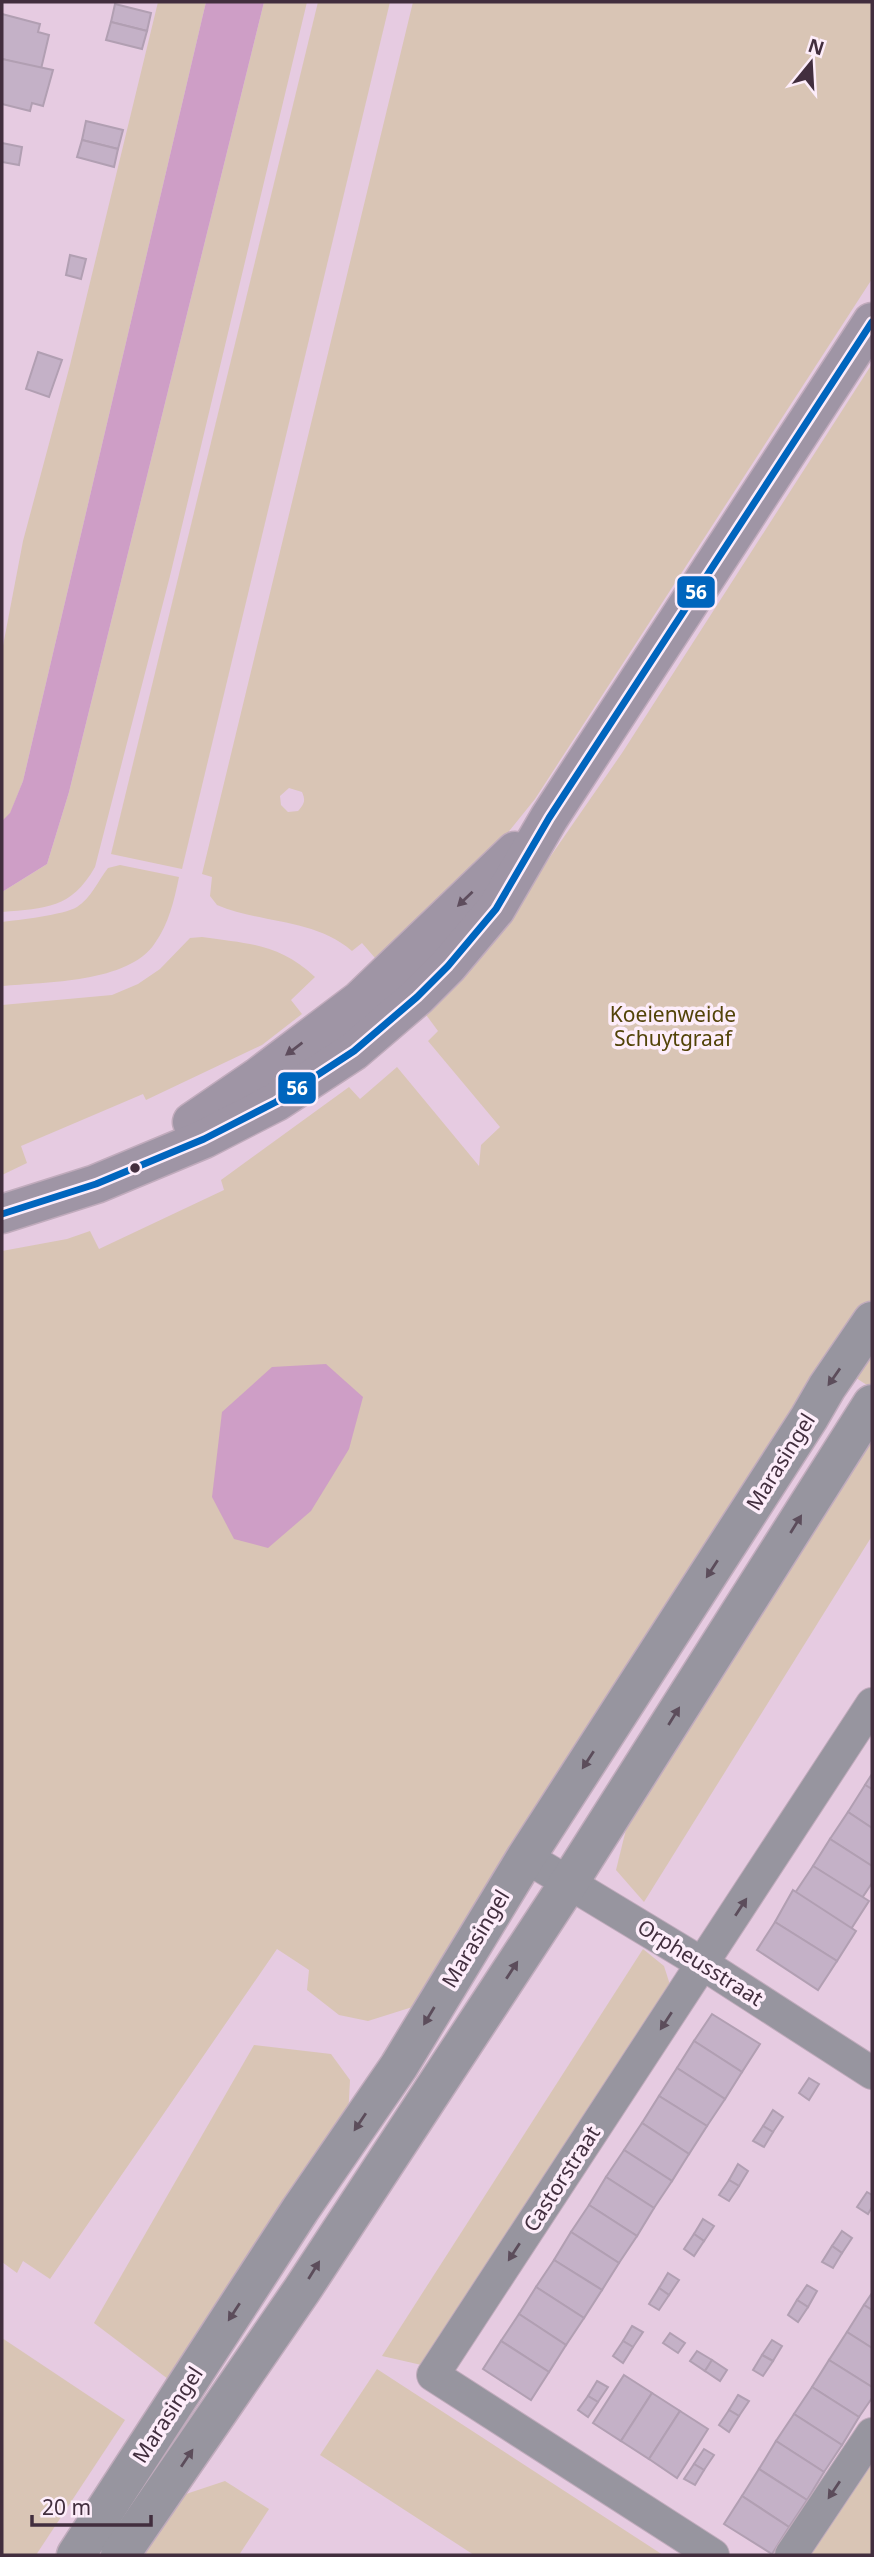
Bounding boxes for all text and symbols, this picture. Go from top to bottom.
north arrow [776,28,846,98]
text: N [805,32,828,62]
line badge: 56 [676,575,716,609]
text: 56 [685,579,707,605]
one-way arrow [457,891,474,907]
park label: Koeienweide Schuytgraaf [610,1000,736,1052]
one-way arrow [286,1042,304,1057]
line badge: 56 [277,1071,317,1105]
text: 56 [286,1075,308,1101]
unlabelled marker [128,1161,142,1175]
one-way arrow [827,1368,841,1386]
street label: Marasingel [739,1408,821,1515]
one-way arrow [789,1515,803,1533]
one-way arrow [706,1560,719,1579]
one-way arrow [668,1707,681,1726]
one-way arrow [582,1751,595,1770]
street label: Marasingel [435,1884,515,1993]
one-way arrow [734,1897,747,1916]
street label: Orpheusstraat [633,1912,769,2012]
one-way arrow [505,1960,518,1979]
one-way arrow [423,2006,436,2025]
one-way arrow [659,2012,673,2030]
one-way arrow [353,2113,367,2131]
street label: Castorstraat [516,2120,606,2237]
one-way arrow [507,2243,521,2261]
one-way arrow [308,2261,321,2280]
one-way arrow [228,2302,241,2321]
street label: Marasingel [126,2361,209,2468]
one-way arrow [180,2449,193,2468]
one-way arrow [828,2481,841,2500]
scale bar [32,2484,150,2528]
text: 20 m [42,2493,91,2521]

